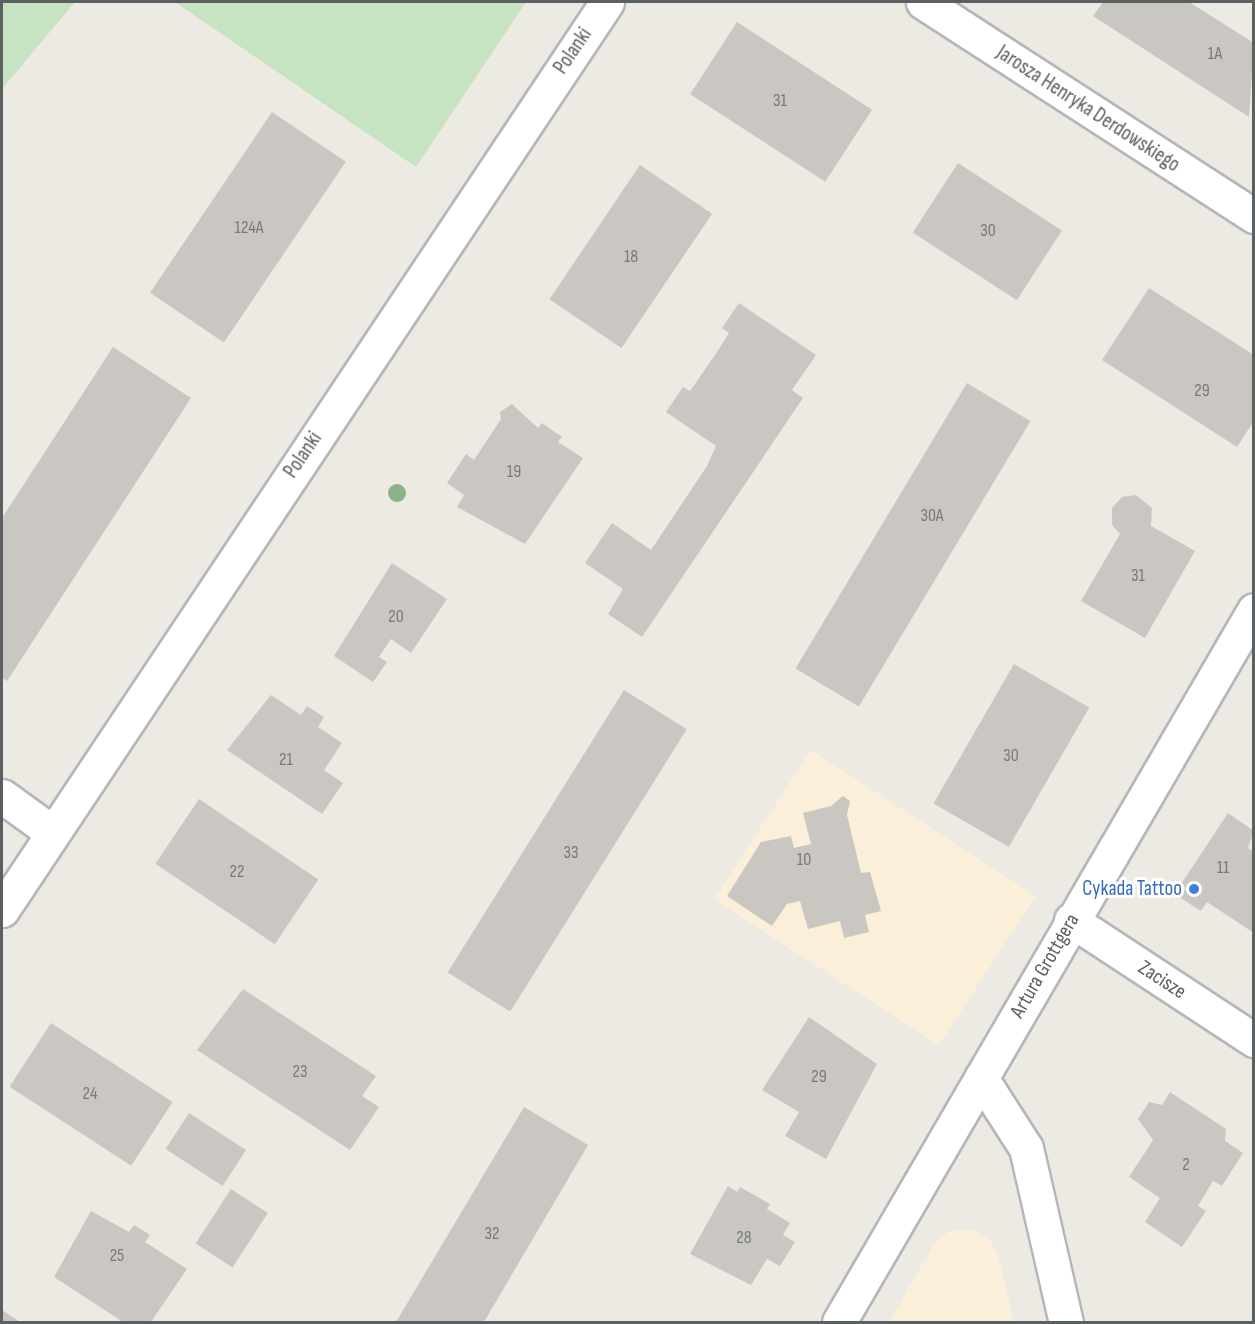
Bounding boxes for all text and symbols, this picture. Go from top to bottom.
street label: Polanki [548,23,598,79]
street label: Jarosza Henryka Derdowskiego [992,40,1184,178]
house number: 1A [1208,43,1222,65]
house number: 31 [773,90,787,112]
house number: 124A [234,217,264,239]
house number: 30 [980,220,996,242]
house number: 18 [624,246,638,268]
house number: 29 [1194,380,1210,402]
street label: Polanki [278,427,328,483]
house number: 19 [507,461,521,483]
house number: 30A [920,505,944,527]
house number: 31 [1131,565,1145,587]
house number: 20 [388,606,404,628]
house number: 30 [1003,745,1019,767]
house number: 21 [279,749,293,771]
house number: 33 [563,842,579,864]
house number: 10 [797,849,811,871]
house number: 11 [1217,857,1229,879]
house number: 22 [230,861,244,883]
place label: Cykada Tattoo [1082,876,1182,902]
marker: Cykada Tattoo [1187,882,1201,896]
street label: Artura Grottgera [1005,909,1085,1023]
street label: Zacisze [1133,955,1191,1005]
house number: 23 [293,1061,307,1083]
house number: 29 [811,1066,827,1088]
house number: 24 [83,1083,97,1105]
house number: 2 [1182,1154,1190,1176]
house number: 32 [485,1223,499,1245]
house number: 28 [736,1227,752,1249]
house number: 25 [110,1245,124,1267]

